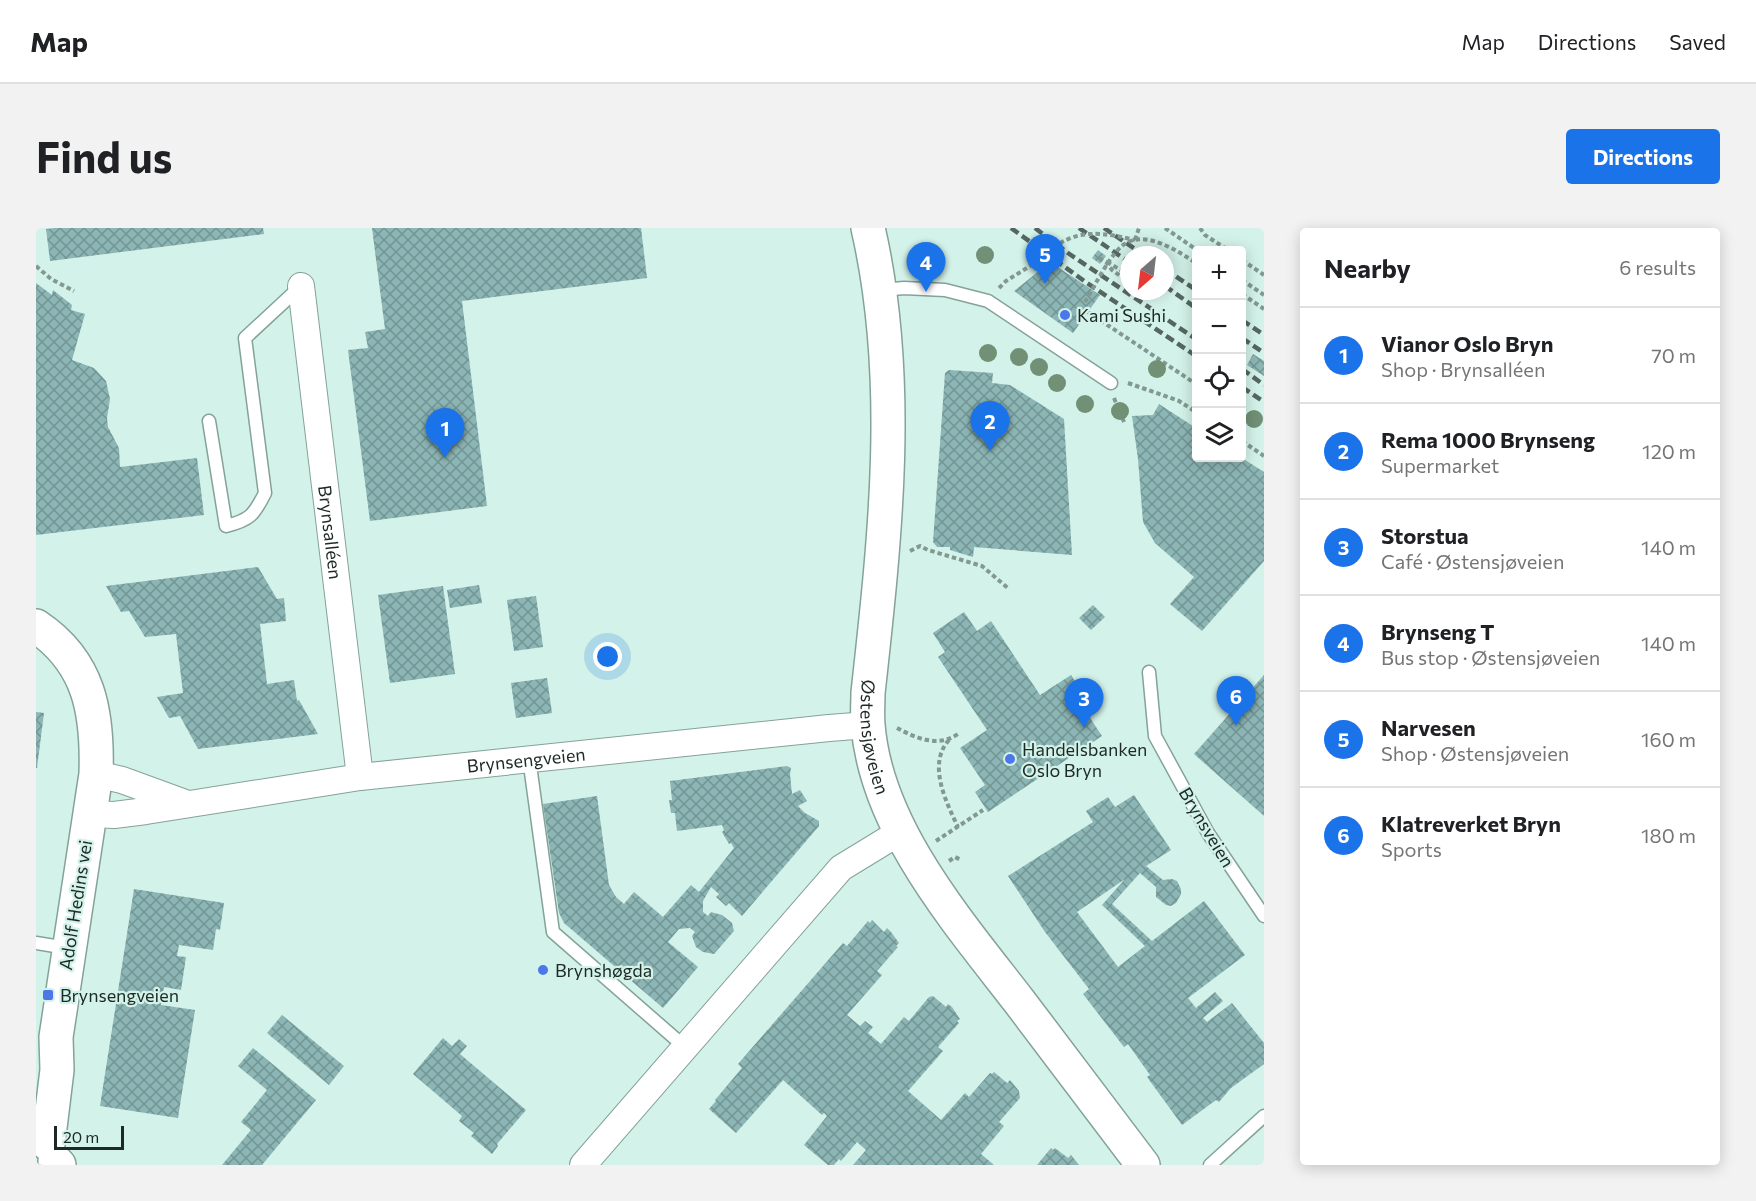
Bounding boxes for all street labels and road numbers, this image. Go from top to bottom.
street label: Brynsalléen [314,484,347,581]
street label: Østensjøveien [857,679,894,797]
street label: Brynsengveien [466,743,587,777]
street label: Brynsveien [1175,783,1239,871]
street label: Adolf Hedins vei [54,838,96,972]

